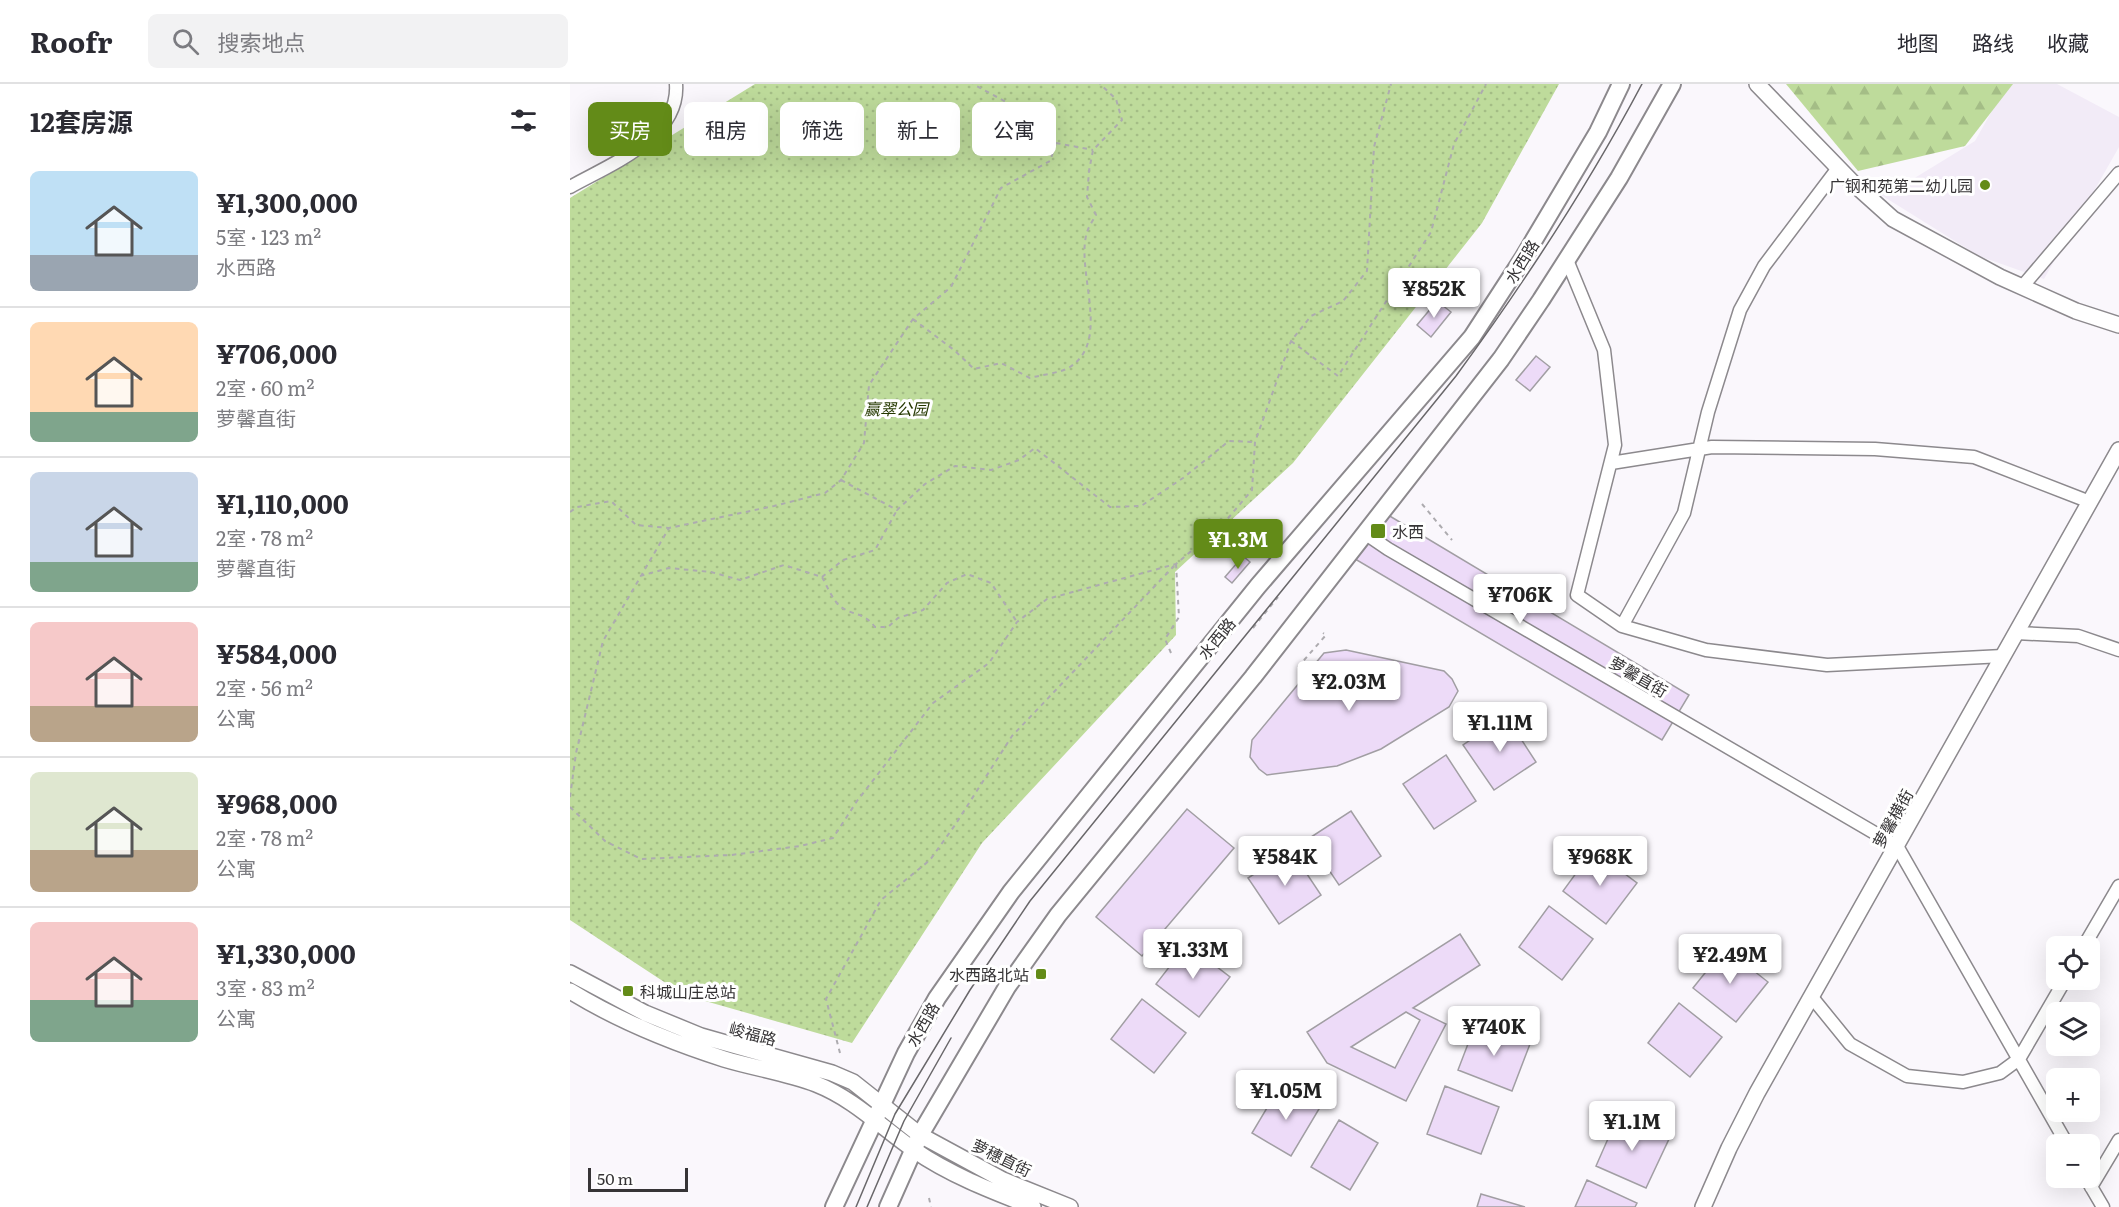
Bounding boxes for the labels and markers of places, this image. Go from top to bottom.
place label: 广钢和苑第二幼儿园 [1829,173,1973,197]
marker: 广钢和苑第二幼儿园 [1978,178,1992,192]
pin: ¥852K [1392,268,1476,319]
pin: ¥1.3M [1196,519,1280,570]
place label: 水西 [1392,519,1424,543]
marker: 水西 [1369,522,1387,540]
pin: ¥706K [1478,574,1562,625]
pin: ¥2.03M [1300,661,1398,712]
pin: ¥1.11M [1451,702,1549,753]
pin: ¥584K [1243,836,1327,887]
pin: ¥968K [1558,836,1642,887]
pin: ¥1.33M [1144,929,1242,980]
pin: ¥2.49M [1681,934,1779,985]
place label: 水西路北站 [949,962,1029,986]
marker: 水西路北站 [1034,967,1048,981]
place label: 科城山庄总站 [640,979,736,1003]
marker: 科城山庄总站 [621,984,635,998]
pin: ¥740K [1452,1006,1536,1057]
pin: ¥1.05M [1237,1070,1335,1121]
pin: ¥1.1M [1590,1101,1674,1152]

